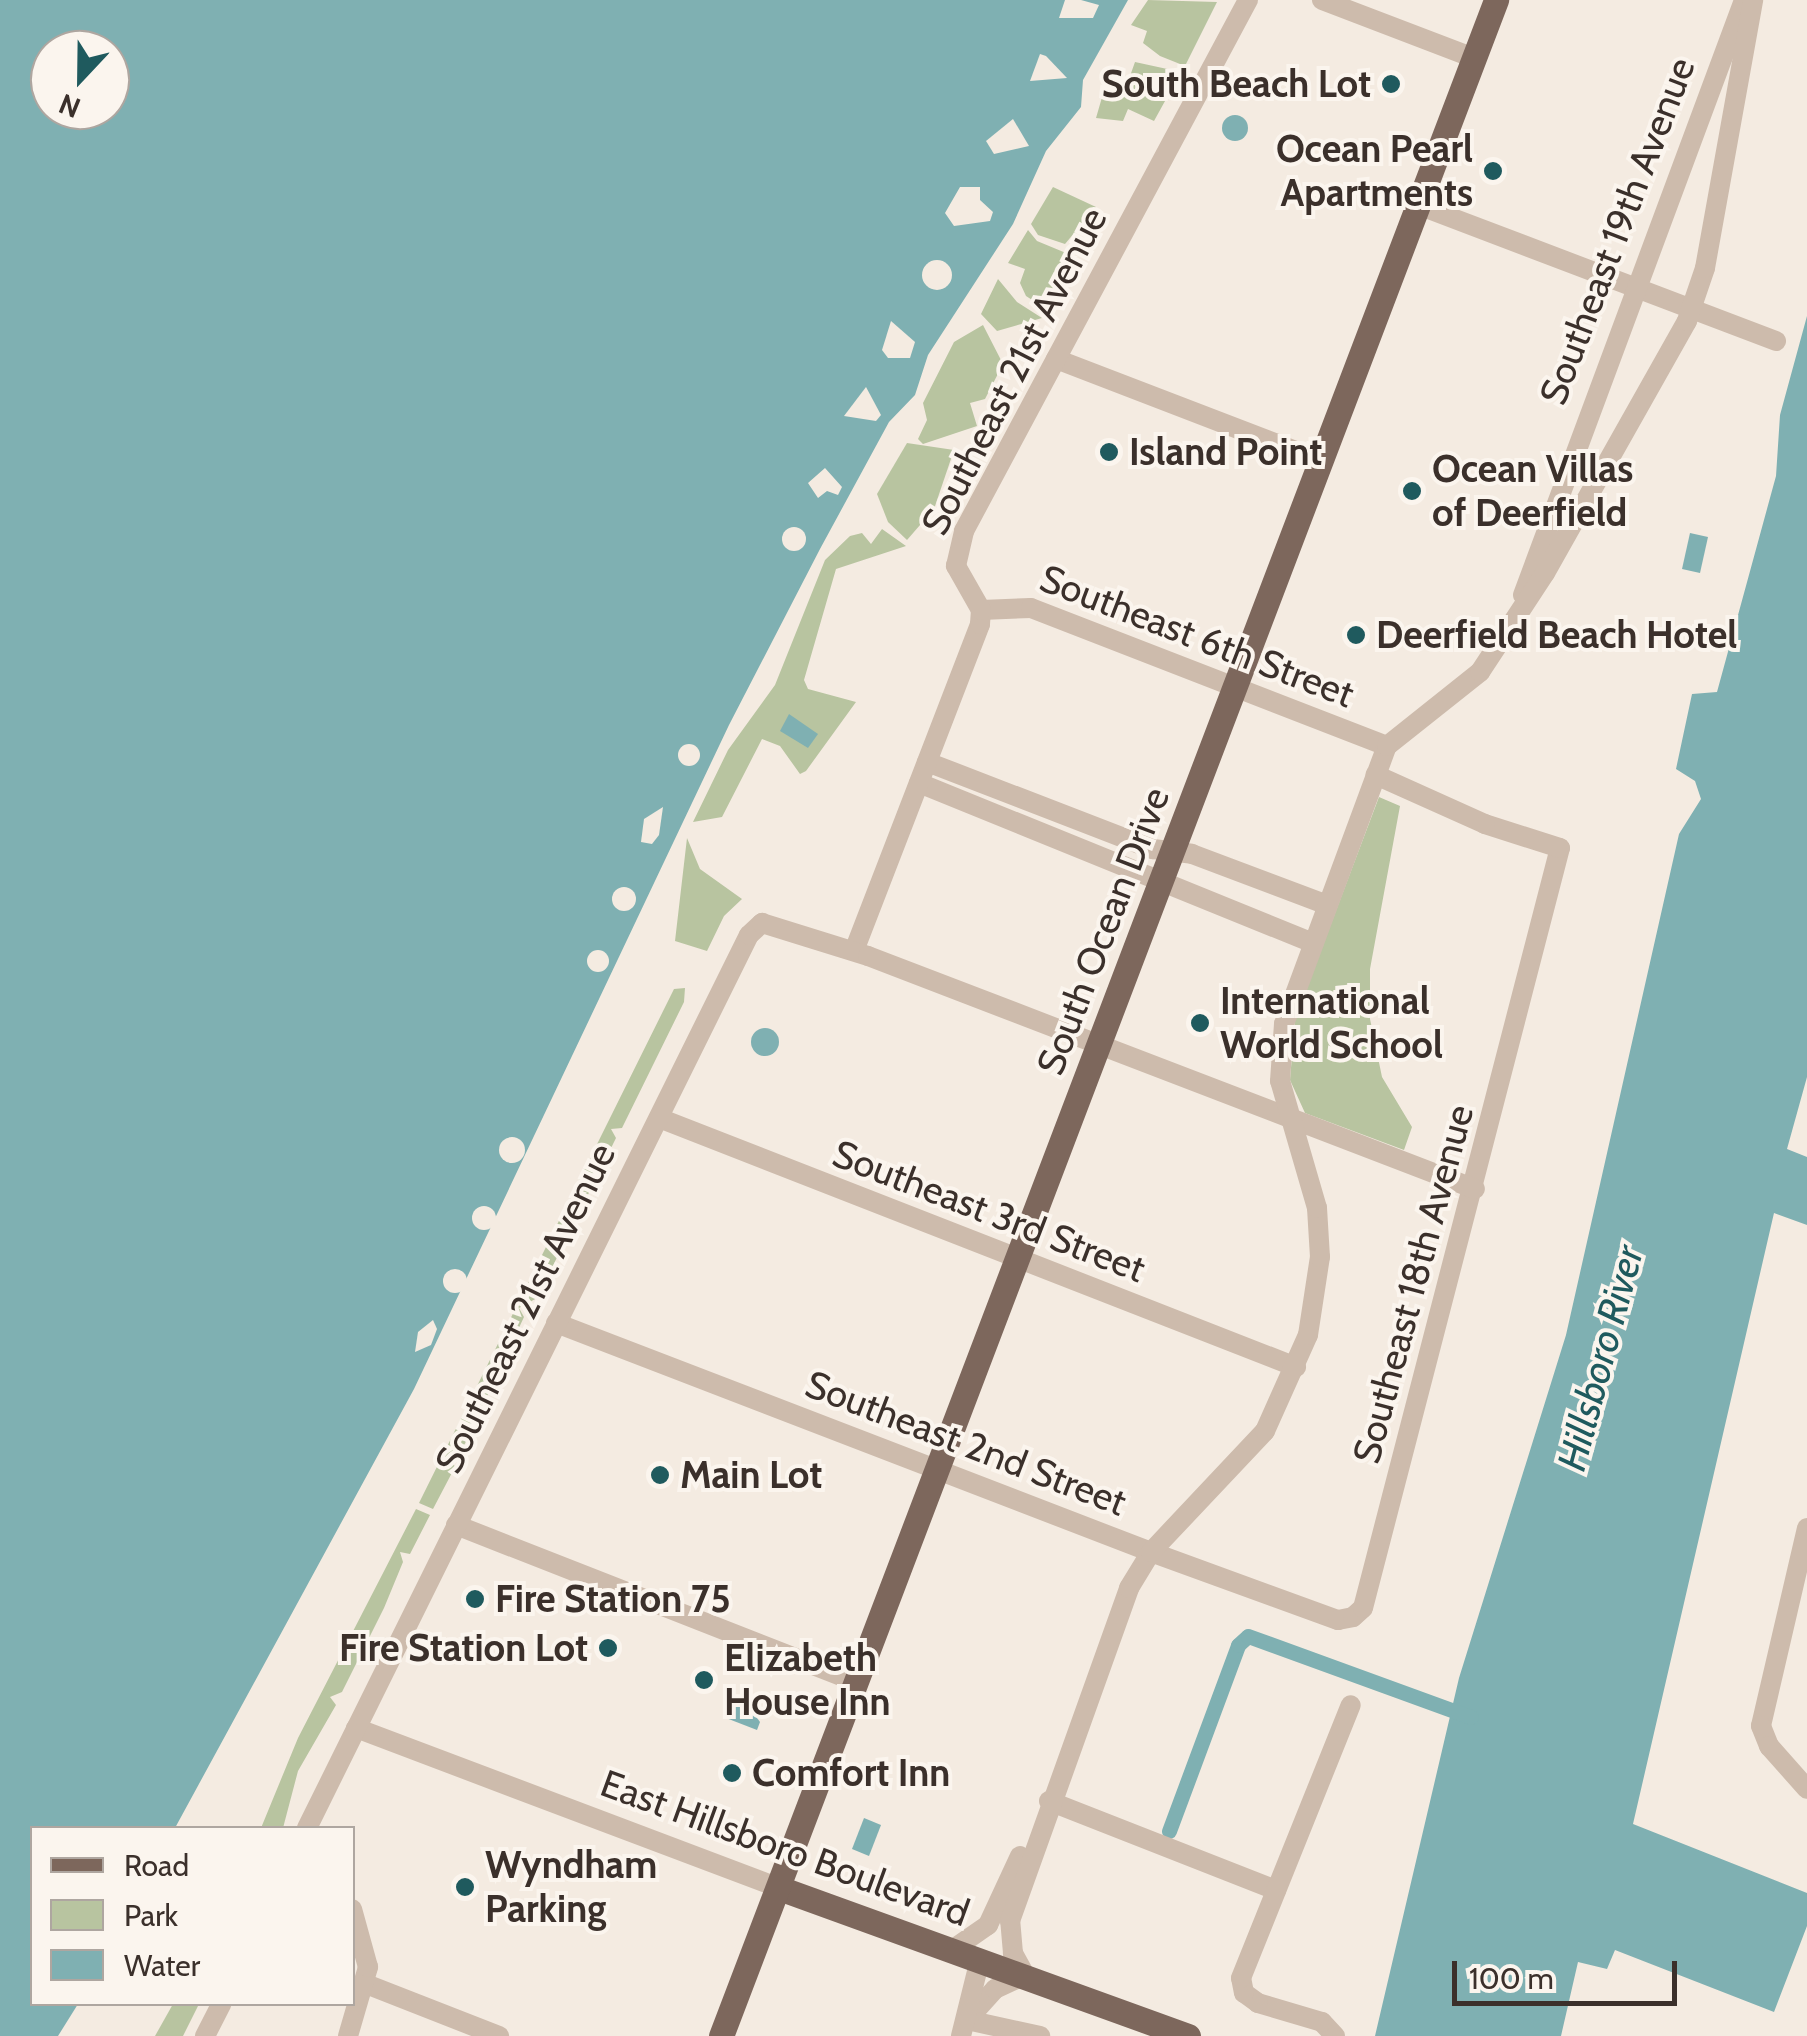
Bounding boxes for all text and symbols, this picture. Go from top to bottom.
north arrow [30,30,130,130]
street label: Southeast 19th Avenue [1530,51,1704,411]
place label: South Beach Lot [1101,61,1371,107]
marker: South Beach Lot [1380,73,1402,95]
text: N [54,86,85,125]
place label: Ocean Pearl Apartments [1276,126,1473,215]
marker: Ocean Pearl Apartments [1482,160,1504,182]
street label: Southeast 21st Avenue [912,200,1116,542]
place label: Island Point [1129,429,1322,475]
marker: Island Point [1098,441,1120,463]
place label: Ocean Villas of Deerfield [1432,446,1633,536]
marker: Ocean Villas of Deerfield [1401,480,1423,502]
street label: Southeast 6th Street [1034,555,1360,717]
place label: Deerfield Beach Hotel [1376,612,1737,658]
marker: Deerfield Beach Hotel [1345,624,1367,646]
street label: South Ocean Drive [1027,781,1179,1081]
place label: International World School [1220,978,1443,1068]
marker: International World School [1189,1012,1211,1034]
street label: Southeast 18th Avenue [1343,1100,1483,1468]
street label: Southeast 3rd Street [827,1130,1151,1292]
street label: Southeast 21st Avenue [425,1136,625,1480]
water label: Hillsboro River [1547,1240,1653,1476]
street label: Southeast 2nd Street [799,1361,1133,1525]
place label: Main Lot [680,1452,822,1498]
marker: Main Lot [649,1464,671,1486]
place label: Fire Station 75 [495,1576,731,1622]
marker: Fire Station 75 [464,1588,486,1610]
place label: Fire Station Lot [339,1625,588,1671]
place label: Elizabeth House Inn [724,1635,890,1725]
marker: Fire Station Lot [597,1637,619,1659]
marker: Elizabeth House Inn [693,1669,715,1691]
place label: Comfort Inn [752,1750,950,1796]
street label: East Hillsboro Boulevard [595,1760,975,1936]
marker: Comfort Inn [721,1762,743,1784]
legend [30,1826,355,2006]
place label: Wyndham Parking [485,1842,657,1932]
text: Road [124,1847,189,1884]
marker: Wyndham Parking [454,1876,476,1898]
text: Park [124,1897,178,1934]
scale bar [1457,1941,1682,2003]
text: Water [124,1947,200,1984]
text: 100 m [1469,1960,1554,1997]

